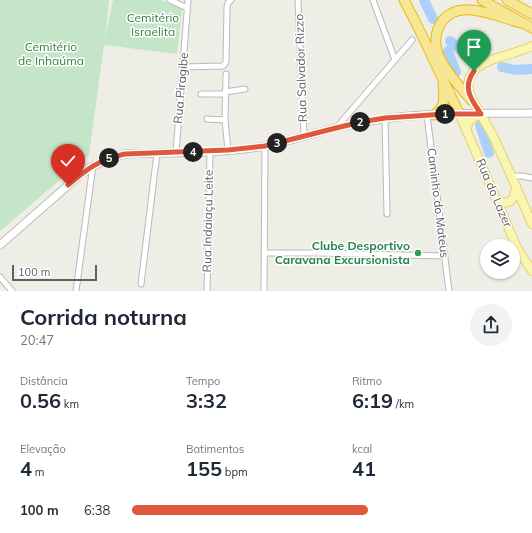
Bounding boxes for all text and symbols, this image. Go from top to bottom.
park label: Cemitério Israelita [127,10,179,39]
street label: Rua Salvador Rizzo [291,13,310,122]
pin [457,30,491,71]
icon: arrive [463,36,485,58]
park label: Cemitério de Inhaúma [18,39,84,68]
street label: Rua Piragibe [170,52,191,124]
pin: 1 [435,104,455,124]
text: 1 [442,107,448,121]
pin: 2 [350,112,370,132]
text: 2 [357,115,363,129]
pin: 3 [267,133,287,153]
text: 3 [274,136,280,150]
pin: 4 [183,142,203,162]
pin [51,144,85,185]
text: 4 [190,145,196,159]
street label: Caminho do Mateus [424,147,453,259]
pin: 5 [99,148,119,168]
icon: check [57,150,79,172]
text: 5 [106,151,112,165]
street label: Rua do Lazer [473,156,516,230]
street label: Rua Indaiaçu Leite [199,170,216,272]
place label: Clube Desportivo Caravana Excursionista [275,238,410,267]
map controls [480,239,520,279]
button: layers [480,239,520,279]
marker: Clube Desportivo Caravana Excursionista [413,248,423,258]
scale bar [12,263,97,282]
text: 100 m [18,265,50,279]
text: Corrida noturna [20,303,187,331]
button: share [470,304,512,346]
text: 20:47 [20,332,54,348]
text: Distância [20,374,68,388]
text: Tempo [186,374,220,388]
text: Ritmo [352,374,382,388]
text: 0.56 [20,388,61,413]
text: 3:32 [186,388,227,413]
text: 6:19 [352,388,393,413]
text: km [61,397,79,411]
text: /km [393,397,414,411]
text: Elevação [20,442,66,456]
text: Batimentos [186,442,244,456]
text: kcal [352,442,372,456]
text: 4 [20,456,32,481]
text: 155 [186,456,222,481]
text: 41 [352,456,376,481]
text: m [32,465,45,479]
text: bpm [222,465,248,479]
text: 100 m [20,502,59,518]
text: 6:38 [84,502,110,518]

